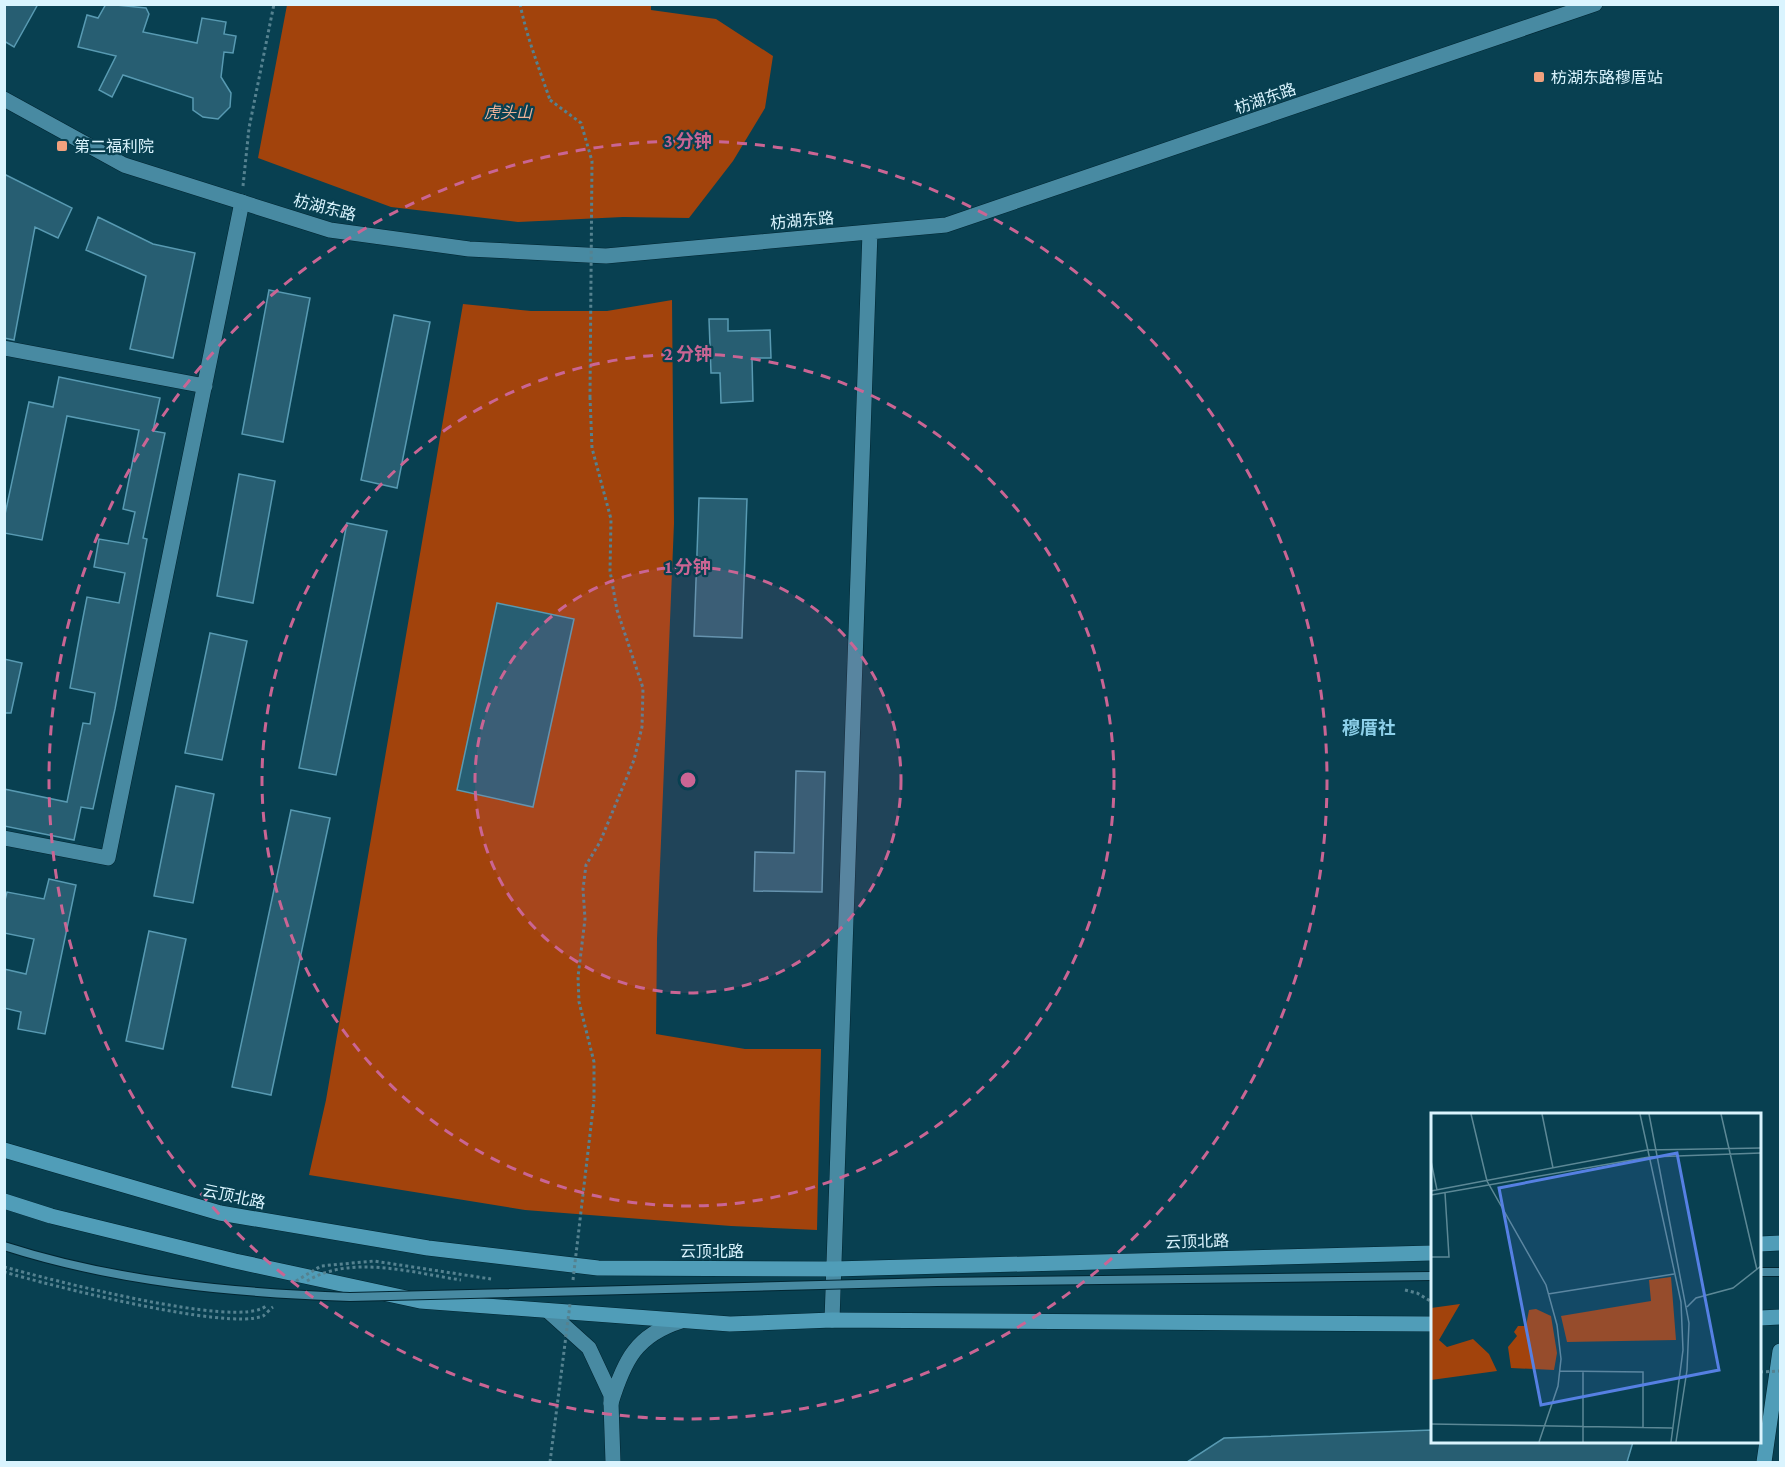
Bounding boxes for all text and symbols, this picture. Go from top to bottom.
place label: 枋湖东路穆厝站 [1551,69,1663,86]
marker: 枋湖东路穆厝站 [1532,70,1546,84]
street label: 枋湖东路 [1232,80,1298,117]
park label: 虎头山 [484,104,533,121]
text: 3 分钟 [664,131,712,151]
place label: 第二福利院 [74,138,154,155]
marker: 第二福利院 [55,139,69,153]
street label: 枋湖东路 [292,191,358,223]
street label: 枋湖东路 [769,209,835,232]
text: 2 分钟 [664,344,712,364]
text: 1 分钟 [665,557,711,577]
district label: 穆厝社 [1342,718,1396,738]
centre of rings [678,770,698,790]
inset map [1431,1113,1761,1443]
street label: 云顶北路 [201,1182,267,1211]
street label: 云顶北路 [1165,1232,1229,1251]
street label: 云顶北路 [680,1243,744,1260]

